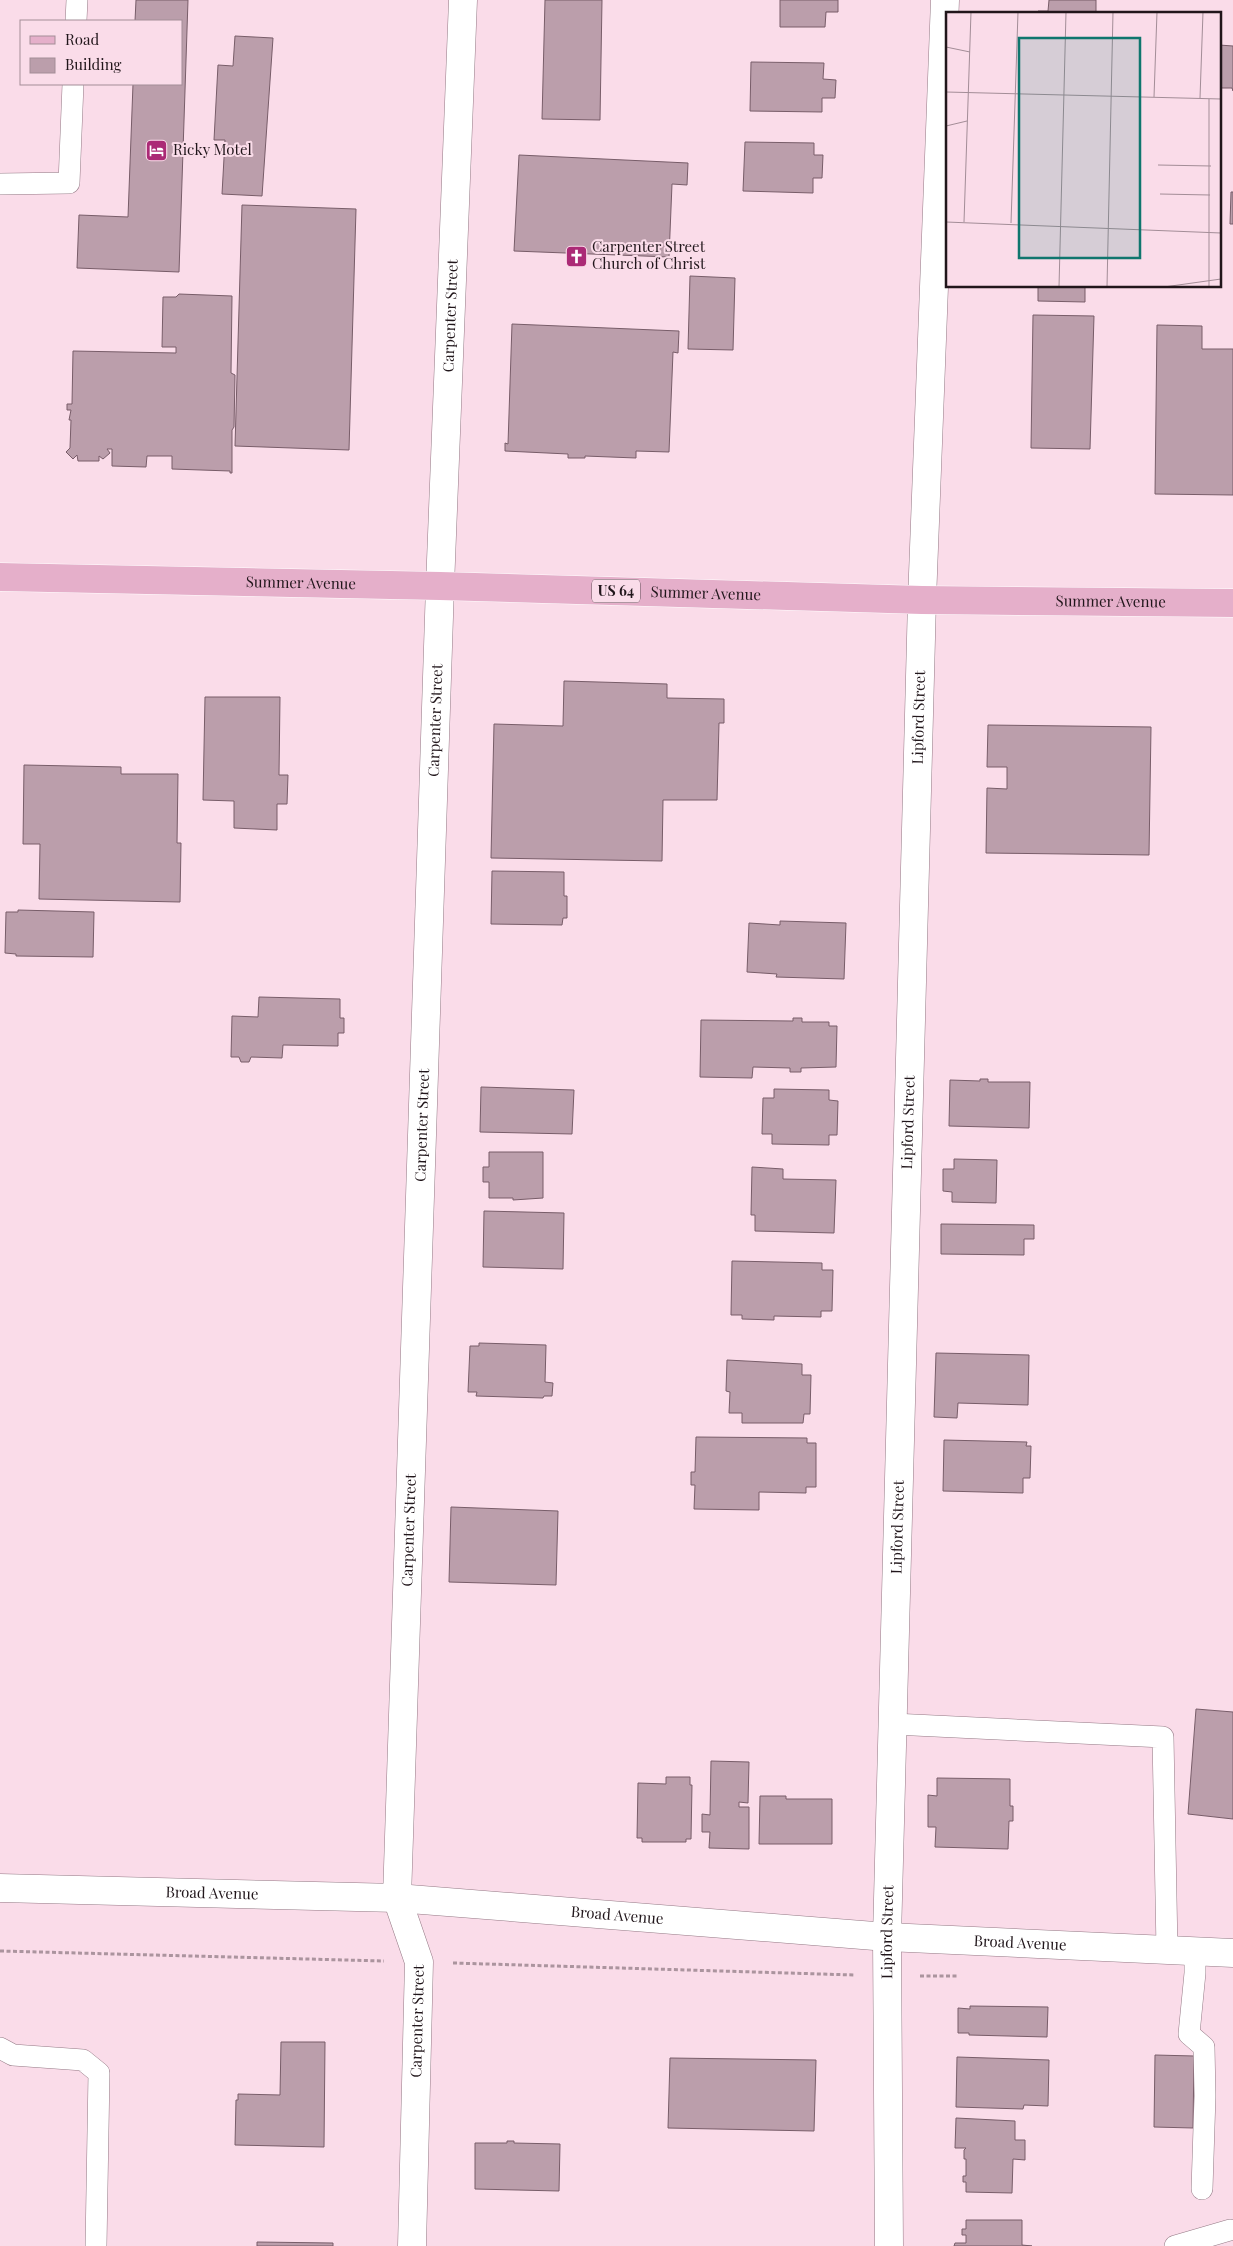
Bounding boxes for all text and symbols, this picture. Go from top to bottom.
inset map [946,12,1220,288]
legend [20,20,182,85]
text: Road [65,29,99,49]
text: Building [65,54,122,74]
hotel icon: Ricky Motel [145,138,169,162]
place label: Ricky Motel [173,139,252,159]
place label: Carpenter Street Church of Christ [592,236,706,273]
church icon: Carpenter Street Church of Christ [564,244,588,268]
street label: Carpenter Street [437,258,462,373]
street label: Summer Avenue [246,571,356,593]
road number: US 64 [592,580,640,602]
street label: Summer Avenue [650,581,761,604]
street label: Summer Avenue [1056,590,1166,611]
street label: Carpenter Street [423,663,446,777]
street label: Lipford Street [907,669,929,765]
street label: Carpenter Street [409,1068,433,1182]
street label: Lipford Street [896,1074,919,1170]
street label: Carpenter Street [396,1472,420,1587]
street label: Lipford Street [886,1479,908,1574]
street label: Broad Avenue [165,1881,259,1904]
street label: Lipford Street [876,1884,897,1979]
street label: Broad Avenue [570,1901,664,1928]
street label: Broad Avenue [973,1930,1067,1954]
street label: Carpenter Street [405,1964,428,2078]

